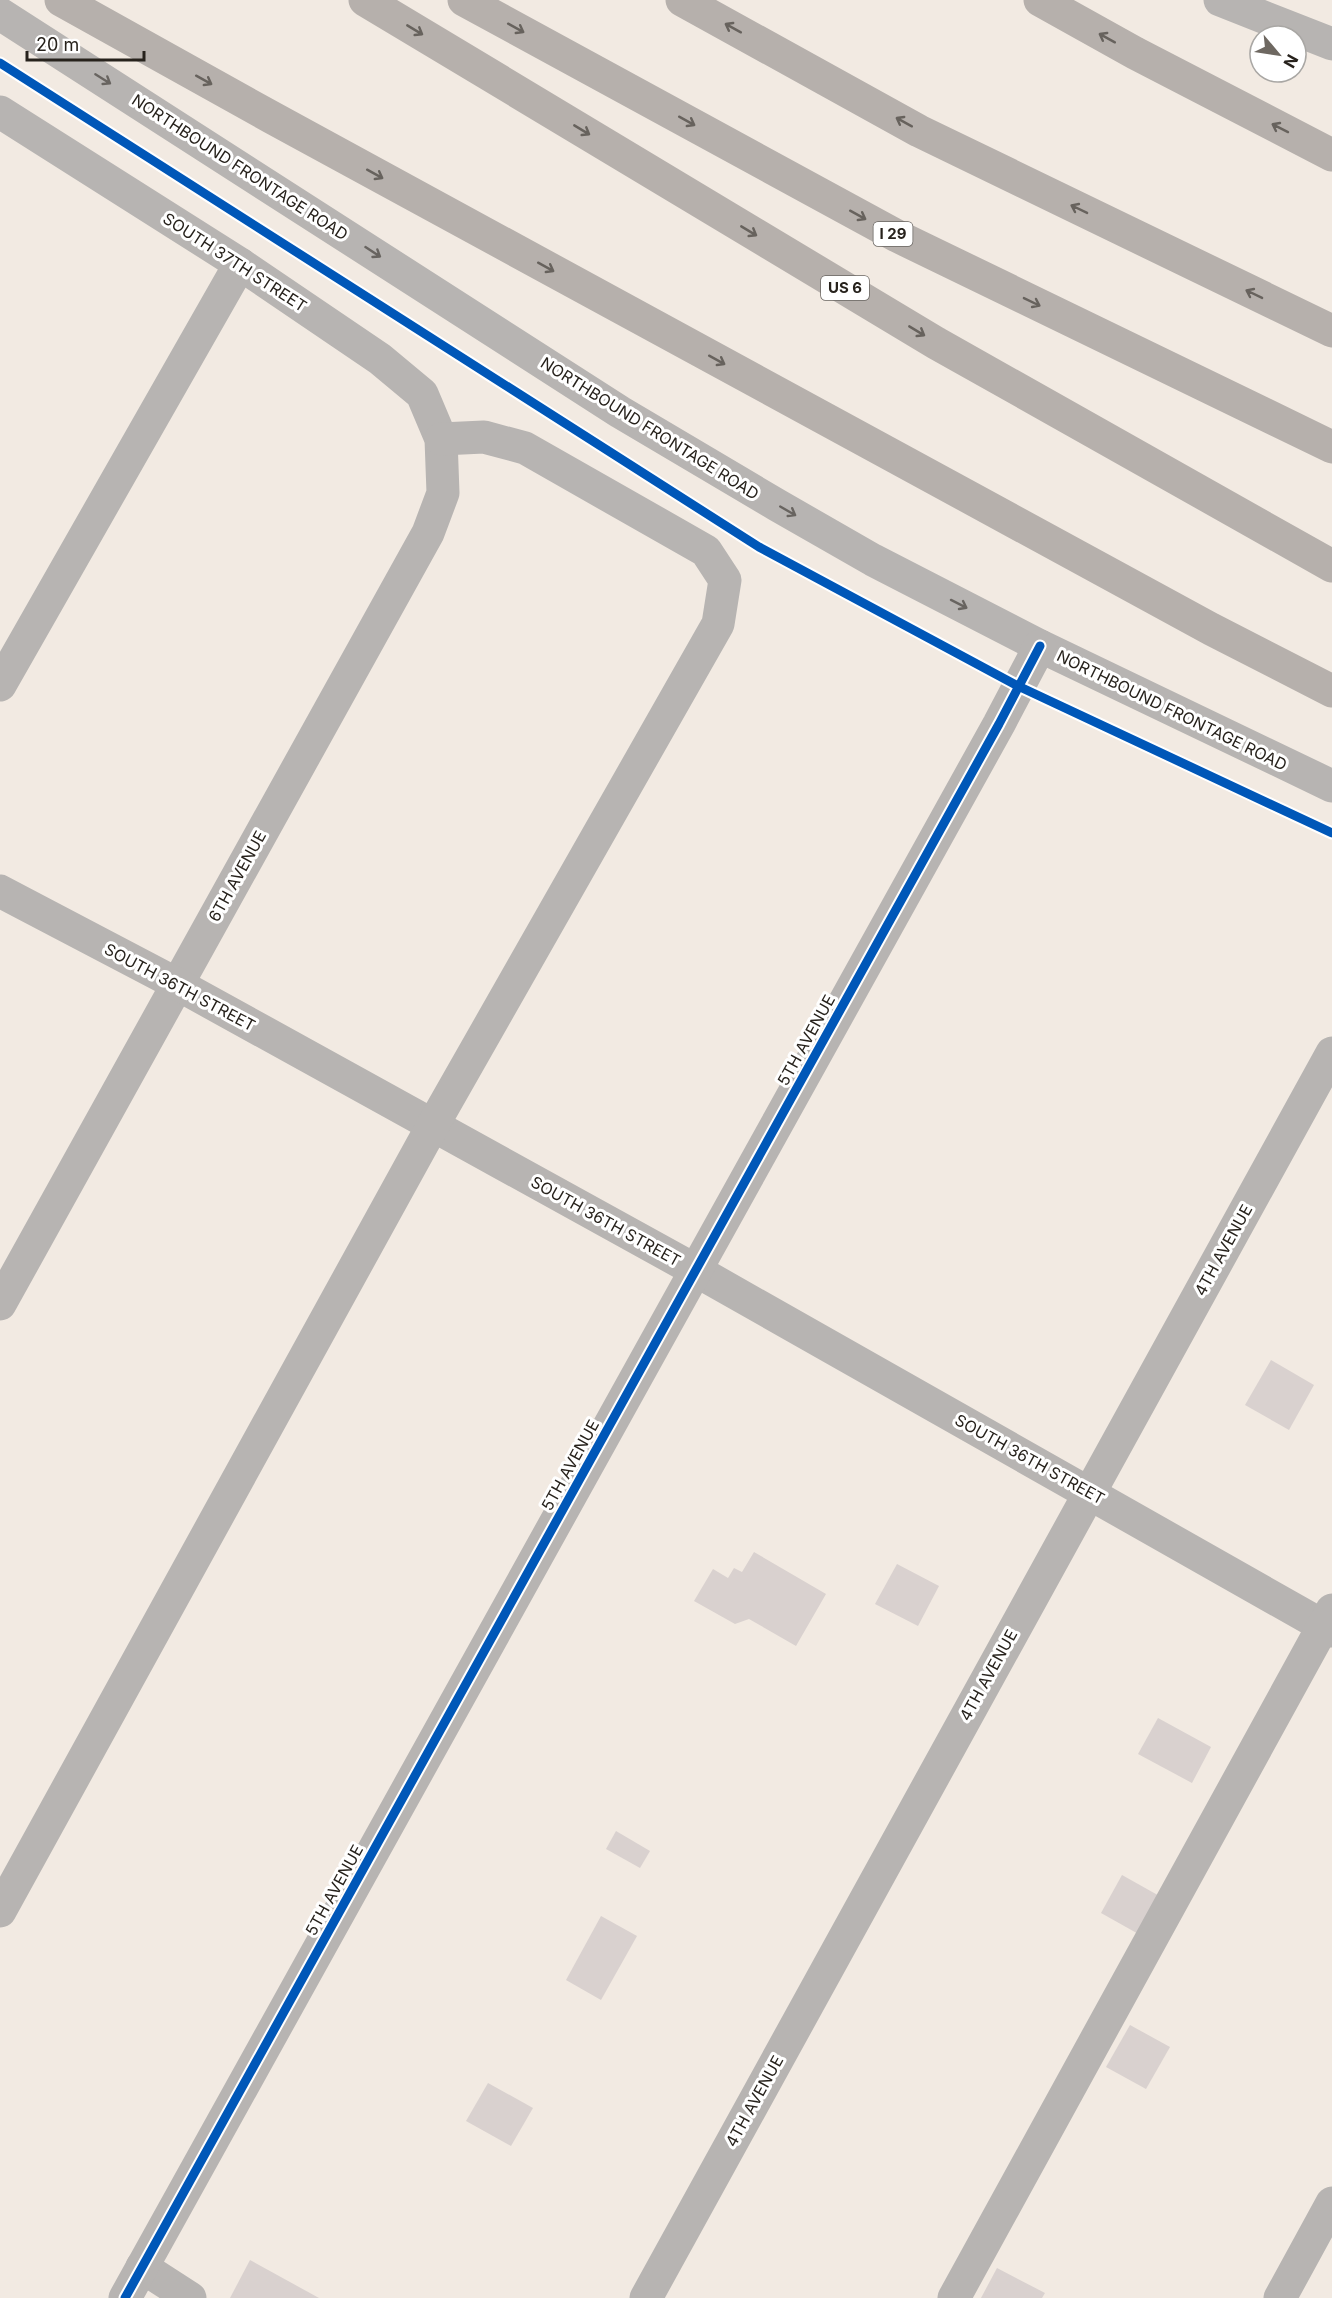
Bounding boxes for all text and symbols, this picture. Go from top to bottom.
one-way arrow [725,22,742,34]
one-way arrow [506,23,524,34]
scale bar [27,24,144,62]
one-way arrow [406,24,423,36]
north arrow [1248,24,1308,84]
one-way arrow [1099,31,1116,43]
text: 20 m [36,34,79,55]
text: N [1279,51,1303,71]
one-way arrow [94,73,111,86]
one-way arrow [195,74,212,86]
street label: NORTHBOUND FRONTAGE ROAD [128,90,352,244]
one-way arrow [678,116,695,128]
one-way arrow [896,116,913,128]
one-way arrow [1272,122,1289,134]
one-way arrow [573,125,590,137]
one-way arrow [366,168,383,180]
one-way arrow [1070,202,1088,214]
street label: SOUTH 37TH STREET [159,208,311,316]
one-way arrow [849,209,866,221]
road number: I 29 [874,222,912,246]
one-way arrow [740,225,757,237]
one-way arrow [364,247,381,259]
one-way arrow [537,261,554,273]
road number: US 6 [821,276,869,300]
one-way arrow [1246,287,1264,299]
one-way arrow [1023,297,1041,309]
one-way arrow [908,325,925,337]
street label: NORTHBOUND FRONTAGE ROAD [537,352,763,504]
one-way arrow [708,355,726,366]
one-way arrow [779,506,796,518]
one-way arrow [950,599,968,611]
street label: NORTHBOUND FRONTAGE ROAD [1054,645,1290,775]
street label: 6TH AVENUE [204,827,270,925]
street label: SOUTH 36TH STREET [101,939,259,1035]
street label: 5TH AVENUE [773,991,839,1089]
street label: SOUTH 36TH STREET [528,1172,684,1270]
street label: 4TH AVENUE [1190,1201,1256,1299]
street label: SOUTH 36TH STREET [952,1410,1108,1508]
street label: 5TH AVENUE [537,1416,603,1514]
street label: 4TH AVENUE [955,1626,1021,1724]
street label: 5TH AVENUE [301,1841,367,1939]
street label: 4TH AVENUE [721,2052,787,2150]

